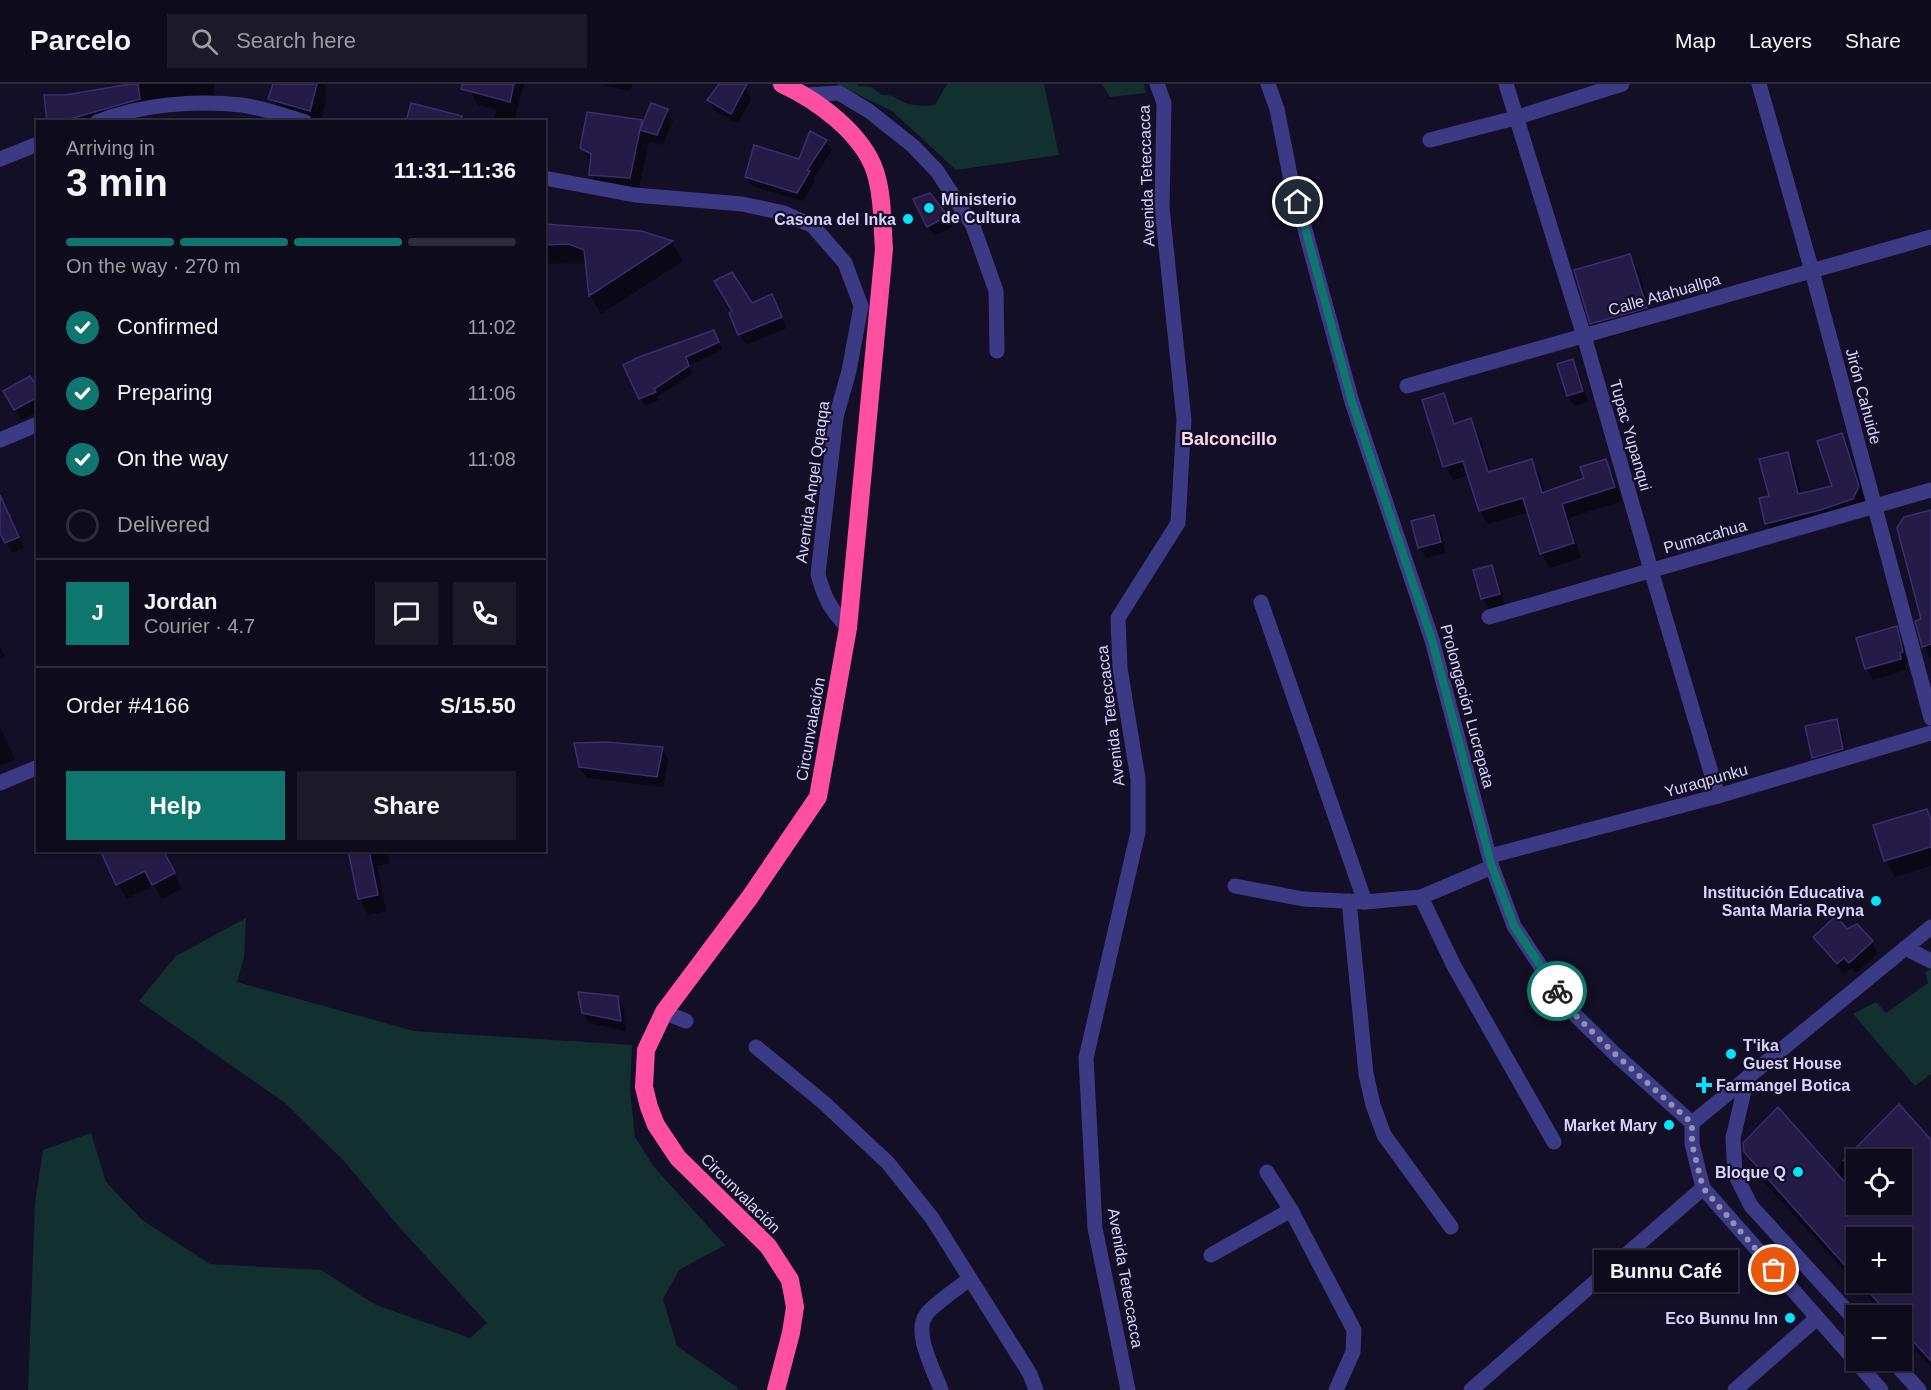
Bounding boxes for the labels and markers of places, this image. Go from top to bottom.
pin [1272,176,1323,227]
place label: Ministerio de Cultura [941,191,1020,226]
marker: Ministerio de Cultura [922,201,936,215]
place label: Casona del Inka [774,211,896,228]
marker: Casona del Inka [901,212,915,226]
place label: Institución Educativa Santa Maria Reyna [1703,884,1864,919]
marker: Institución Educativa Santa Maria Reyna [1869,894,1883,908]
place label: T'ika Guest House [1743,1037,1842,1072]
marker: T'ika Guest House [1724,1047,1738,1061]
place label: Farmangel Botica [1716,1077,1850,1094]
marker: Farmangel Botica [1697,1078,1711,1092]
place label: Market Mary [1564,1117,1657,1134]
marker: Market Mary [1662,1118,1676,1132]
place label: Bloque Q [1715,1164,1786,1181]
marker: Bloque Q [1791,1165,1805,1179]
pin [1748,1244,1799,1295]
callout: Bunnu Café [1594,1249,1738,1291]
place label: Eco Bunnu Inn [1665,1310,1778,1327]
marker: Eco Bunnu Inn [1783,1311,1797,1325]

